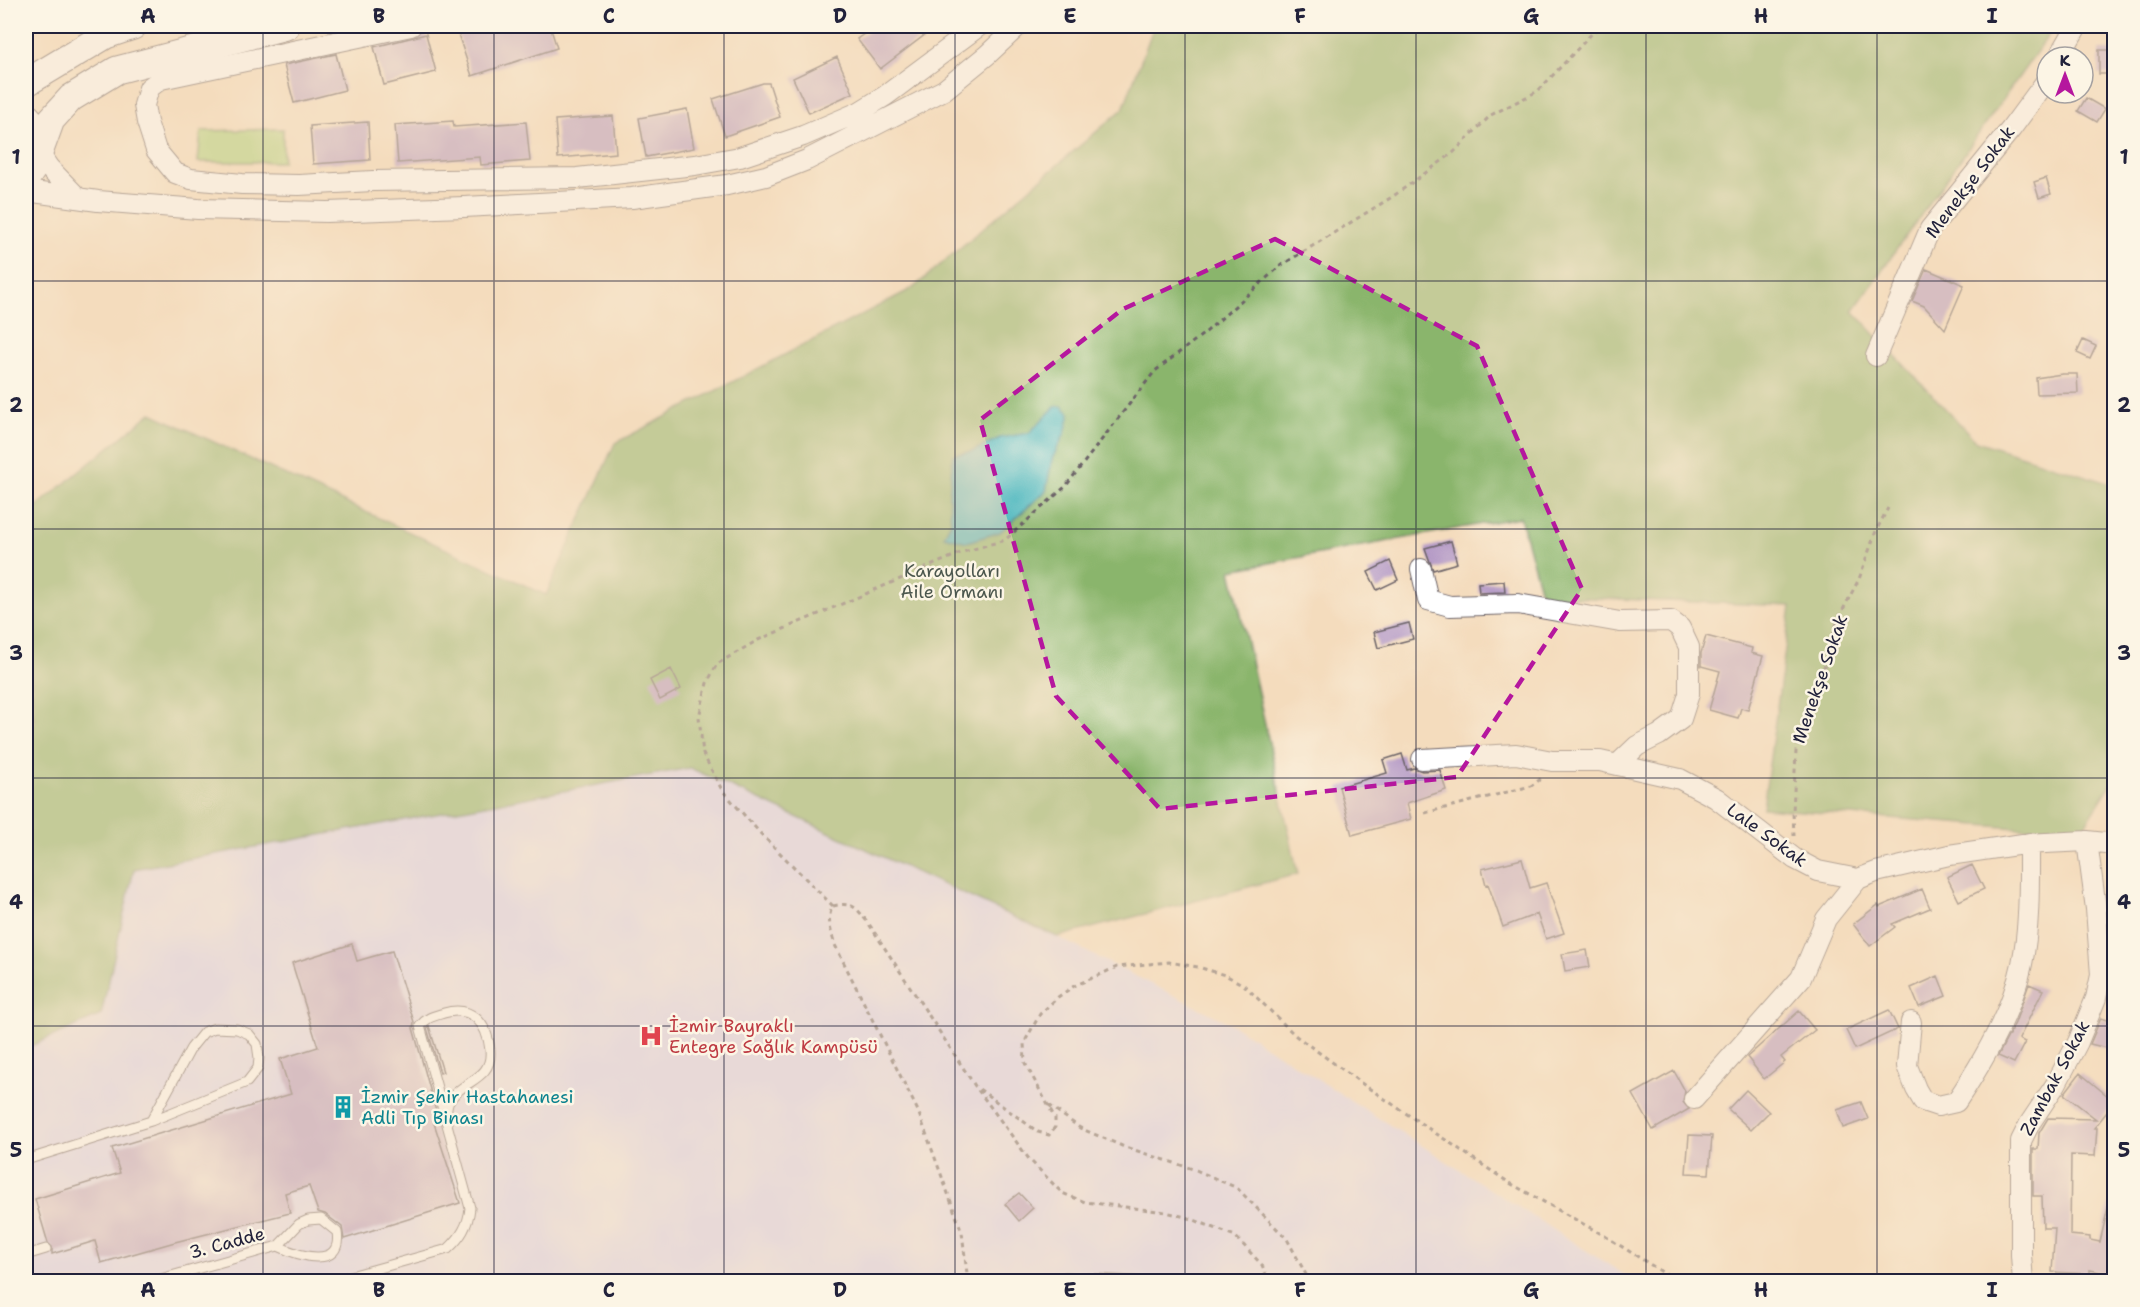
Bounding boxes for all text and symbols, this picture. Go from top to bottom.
text: A [140,3,156,29]
text: B [373,3,385,29]
text: C [603,3,615,29]
text: D [833,3,847,29]
text: E [1063,3,1077,29]
text: F [1294,3,1306,29]
text: G [1523,3,1539,29]
text: H [1754,3,1768,29]
text: I [1986,3,1998,29]
north arrow [2035,45,2095,105]
text: K [2060,50,2071,71]
street label: Menekşe Sokak [1920,121,2020,243]
text: 1 [11,144,21,170]
text: 1 [2119,144,2129,170]
text: 2 [9,392,23,418]
text: 2 [2117,392,2131,418]
park label: Karayolları Aile Ormanı [901,559,1003,604]
street label: Menekşe Sokak [1787,611,1853,747]
text: 3 [9,640,23,666]
text: 3 [2117,640,2131,666]
street label: Lale Sokak [1722,798,1812,872]
text: 4 [9,889,23,915]
text: 4 [2117,889,2131,915]
place label: İzmir Bayraklı Entegre Sağlık Kampüsü [669,1014,878,1059]
street label: Zambak Sokak [2015,1016,2095,1140]
hospital icon: İzmir Bayraklı Entegre Sağlık Kampüsü [638,1023,664,1049]
place label: İzmir Şehir Hastahanesi Adli Tıp Binası [361,1085,574,1130]
building icon: İzmir Şehir Hastahanesi Adli Tıp Binası [330,1094,356,1120]
text: 5 [10,1137,22,1163]
text: 5 [2118,1137,2130,1163]
street label: 3. Cadde [187,1221,267,1265]
text: A [140,1277,156,1303]
text: B [373,1277,385,1303]
text: C [603,1277,615,1303]
text: D [833,1277,847,1303]
text: E [1063,1277,1077,1303]
text: F [1294,1277,1306,1303]
text: G [1523,1277,1539,1303]
text: H [1754,1277,1768,1303]
text: I [1986,1277,1998,1303]

